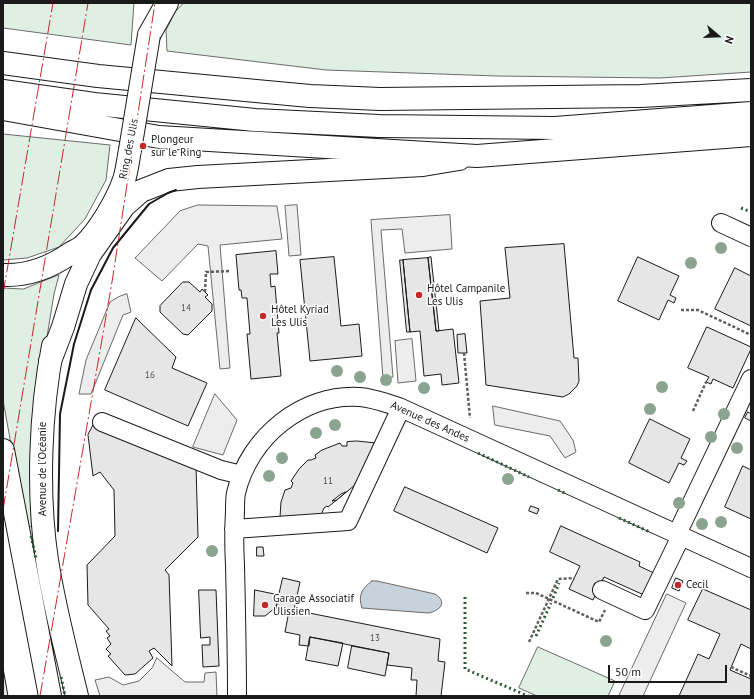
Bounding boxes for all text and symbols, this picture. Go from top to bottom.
north arrow [698,16,738,56]
text: N [722,34,737,46]
street label: Ring des Ulis [117,118,141,180]
place label: Plongeur sur le Ring [151,133,201,159]
marker: Plongeur sur le Ring [138,141,148,151]
place label: Hôtel Campanile Les Ulis [427,282,505,308]
marker: Hôtel Campanile Les Ulis [414,290,424,300]
house number: 14 [181,303,191,313]
place label: Hôtel Kyriad Les Ulis [271,303,329,329]
marker: Hôtel Kyriad Les Ulis [258,311,268,321]
house number: 16 [145,370,155,380]
street label: Avenue des Andes [389,399,471,445]
street label: Avenue de l'Océanie [36,422,50,516]
house number: 11 [323,476,333,486]
place label: Cecil [686,578,708,592]
marker: Cecil [673,580,683,590]
place label: Garage Associatif Ulissien [273,592,354,618]
marker: Garage Associatif Ulissien [260,600,270,610]
house number: 13 [370,633,380,643]
scale bar [610,657,729,683]
text: 50 m [615,664,641,679]

